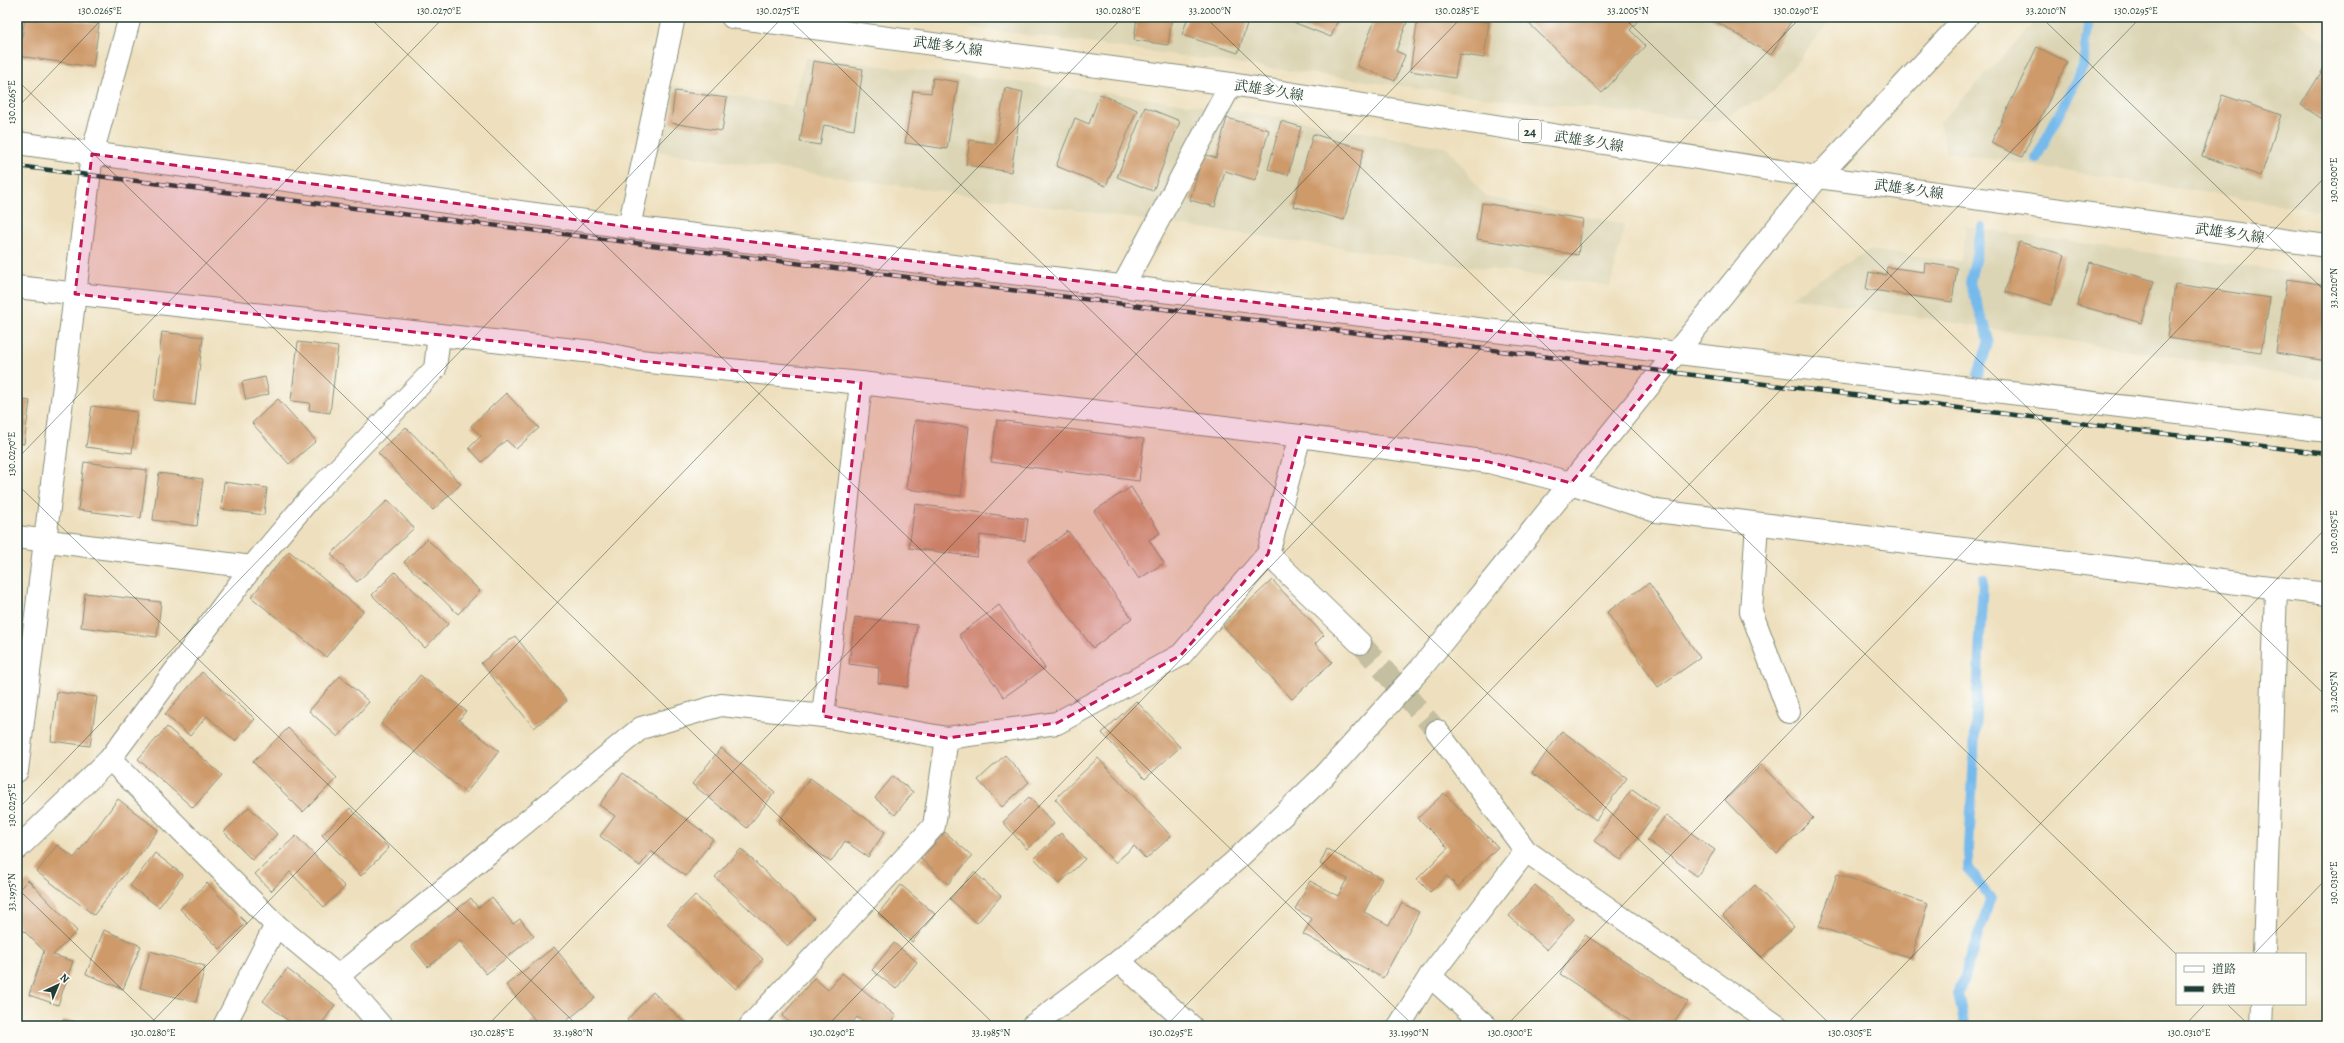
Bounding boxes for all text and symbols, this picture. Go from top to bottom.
text: 130.0265°E [78,4,122,17]
text: 130.0270°E [417,4,461,17]
text: 130.0275°E [756,4,800,17]
text: 130.0280°E [1095,4,1141,17]
text: 33.2000°N [1189,4,1231,17]
text: 130.0285°E [1435,4,1479,17]
text: 33.2005°N [1607,4,1649,17]
text: 130.0290°E [1774,4,1819,17]
text: 33.2010°N [2026,4,2066,17]
text: 130.0295°E [2114,4,2158,17]
street label: 武雄多久線 [912,32,984,61]
street label: 武雄多久線 [1233,76,1305,105]
text: 130.0265°E [5,80,18,124]
road number: 24 [1519,120,1541,142]
street label: 武雄多久線 [1553,127,1625,156]
text: 130.0300°E [2327,157,2340,203]
street label: 武雄多久線 [1873,175,1945,204]
street label: 武雄多久線 [2194,219,2266,248]
text: 33.2010°N [2327,268,2340,308]
text: 130.0270°E [5,432,18,476]
text: 130.0305°E [2327,510,2340,554]
text: 33.2005°N [2327,671,2340,713]
text: 130.0275°E [5,783,18,827]
text: 130.0310°E [2327,861,2340,905]
text: 33.1975°N [5,873,18,911]
legend [2176,953,2306,1005]
text: 道路 [2212,961,2236,977]
north arrow [38,965,78,1005]
text: N [57,970,73,986]
text: 鉄道 [2211,981,2236,997]
text: 130.0280°E [130,1026,176,1039]
text: 130.0285°E [470,1026,514,1039]
text: 33.1980°N [553,1026,593,1039]
text: 130.0290°E [810,1026,855,1039]
text: 33.1985°N [972,1026,1010,1039]
text: 130.0295°E [1149,1026,1193,1039]
text: 33.1990°N [1389,1026,1429,1039]
text: 130.0300°E [1487,1026,1533,1039]
text: 130.0305°E [1828,1026,1872,1039]
text: 130.0310°E [2167,1026,2211,1039]

